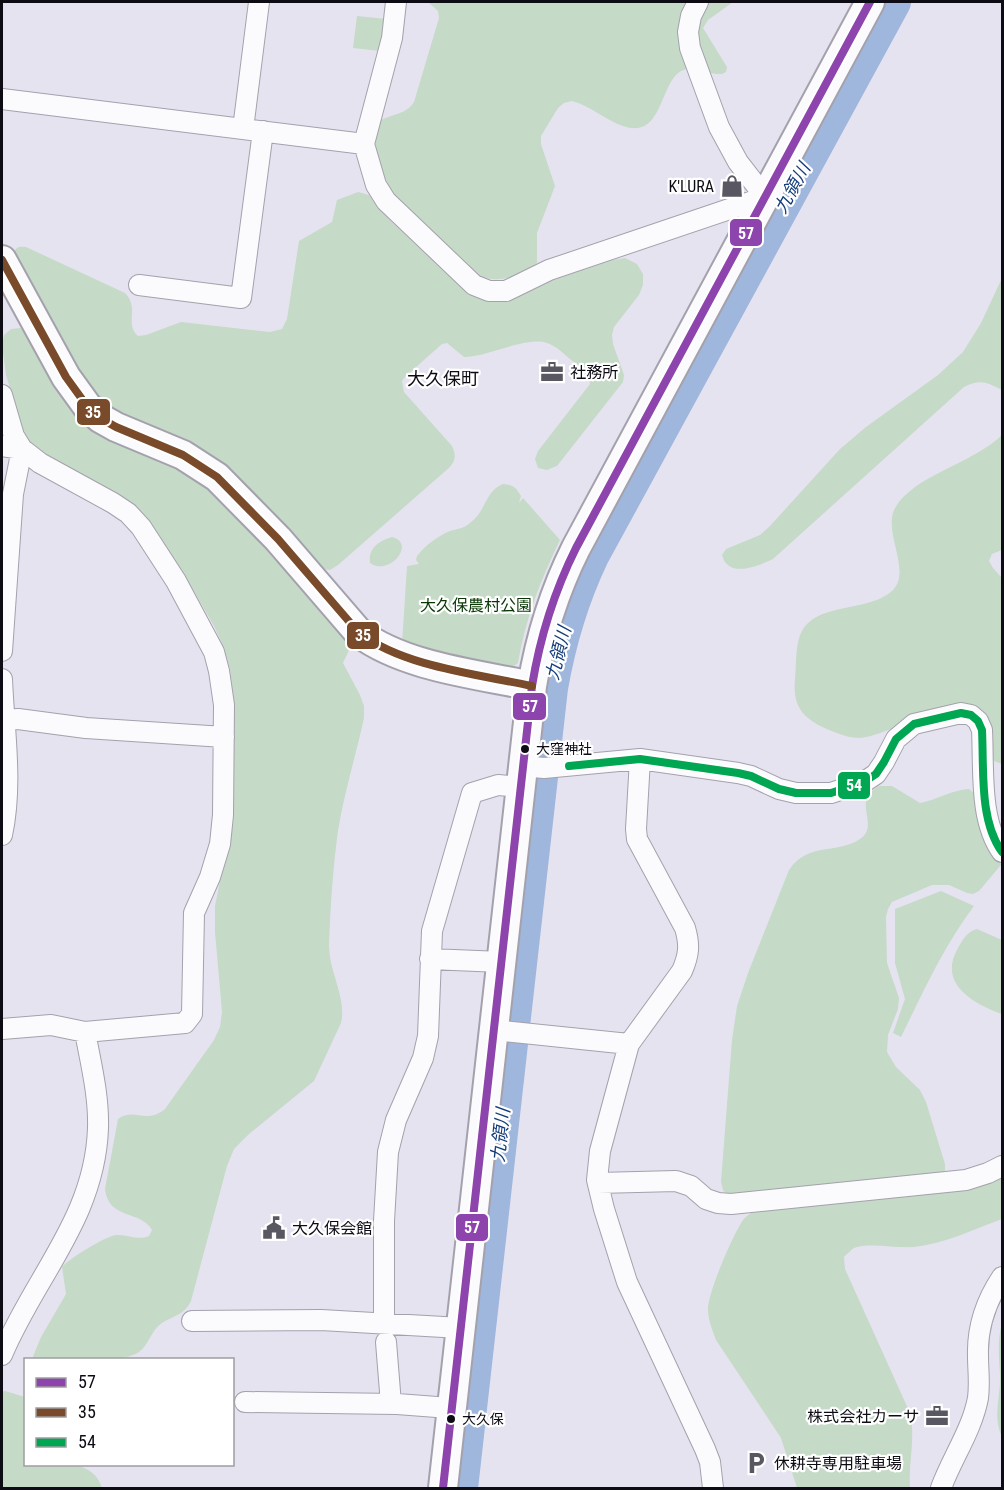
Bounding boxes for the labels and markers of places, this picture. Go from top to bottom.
shop icon: K'LURA [719,173,745,199]
place label: K'LURA [669,177,714,196]
office icon: 社務所 [539,359,565,385]
place label: 社務所 [570,363,618,382]
place label: 大窪神社 [536,741,592,757]
marker: 大窪神社 [519,743,531,755]
public building icon: 大久保会館 [261,1215,287,1241]
place label: 大久保会館 [292,1219,372,1238]
office icon: 株式会社カーサ [924,1403,950,1429]
place label: 株式会社カーサ [807,1407,919,1426]
place label: 大久保 [462,1411,504,1427]
marker: 大久保 [445,1413,457,1425]
parking icon: 休耕寺専用駐車場 [743,1450,769,1476]
place label: 休耕寺専用駐車場 [774,1454,902,1473]

